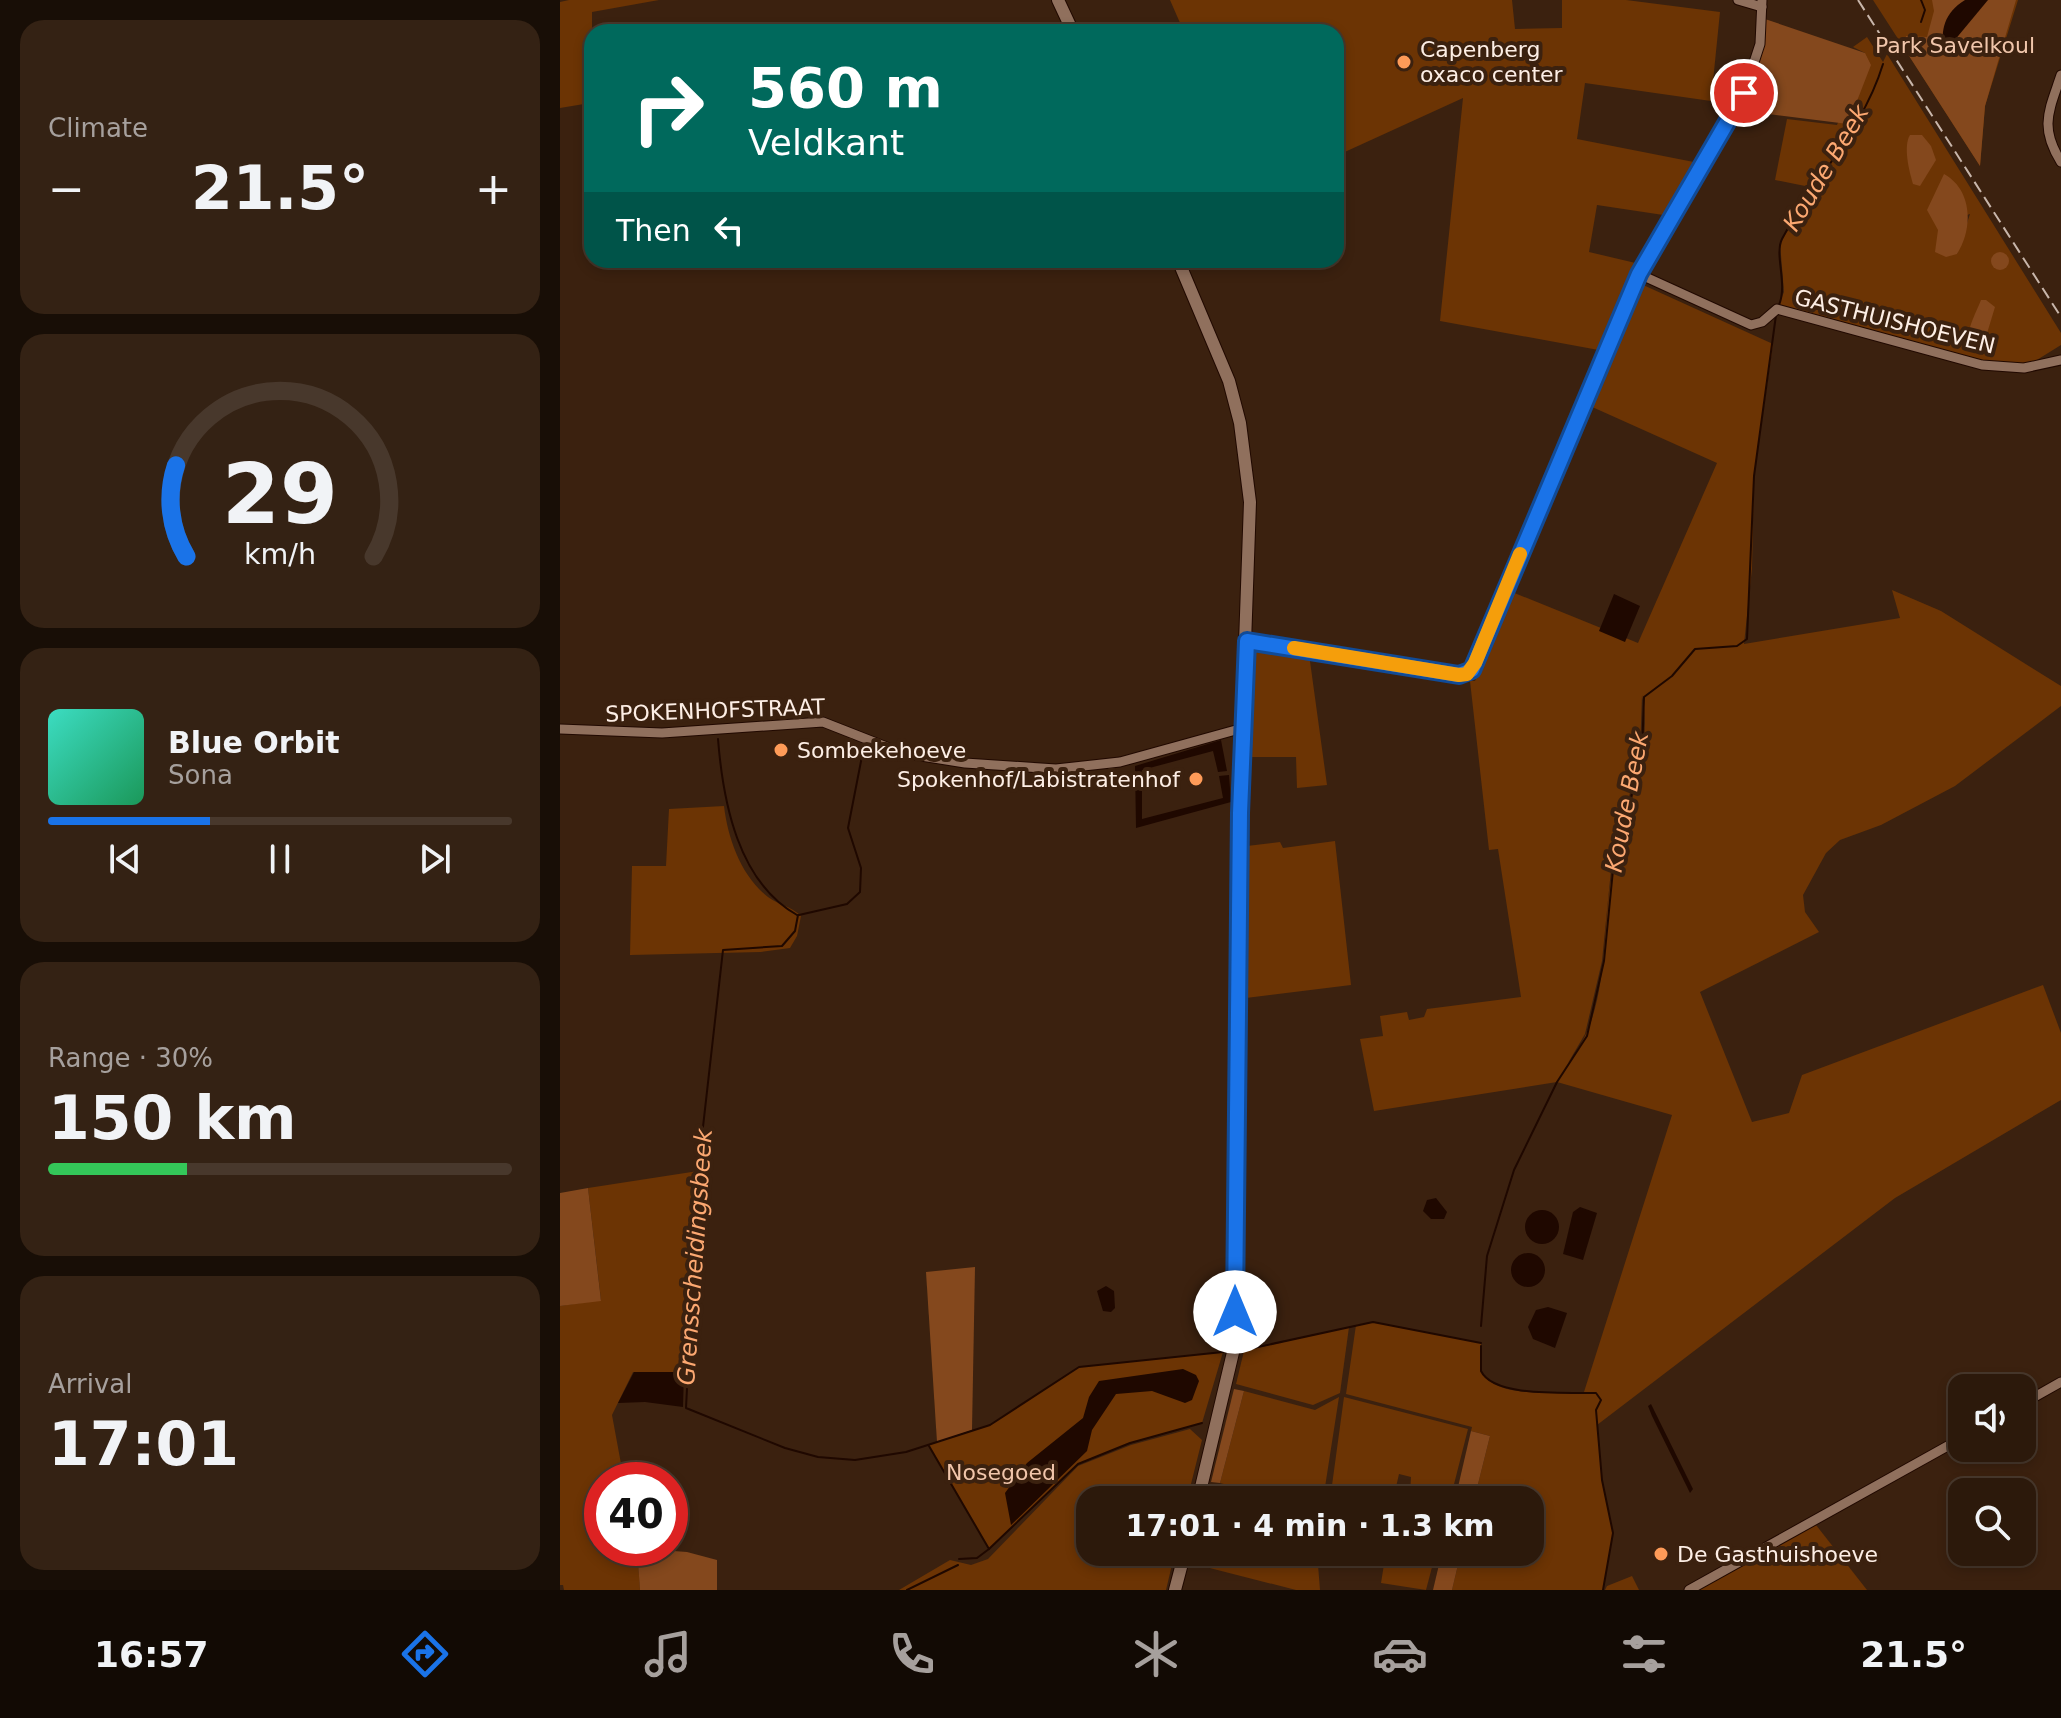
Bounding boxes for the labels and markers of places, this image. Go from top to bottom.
place label: Capenberg oxaco center [1420,37,1564,87]
marker: Capenberg oxaco center [1395,53,1413,71]
pin [1710,59,1778,127]
place label: Sombekehoeve [797,738,966,763]
marker: Sombekehoeve [772,741,790,759]
place label: Spokenhof/Labistratenhof [897,767,1181,792]
marker: Spokenhof/Labistratenhof [1187,770,1205,788]
place label: De Gasthuishoeve [1677,1542,1878,1567]
marker: De Gasthuishoeve [1652,1545,1670,1563]

